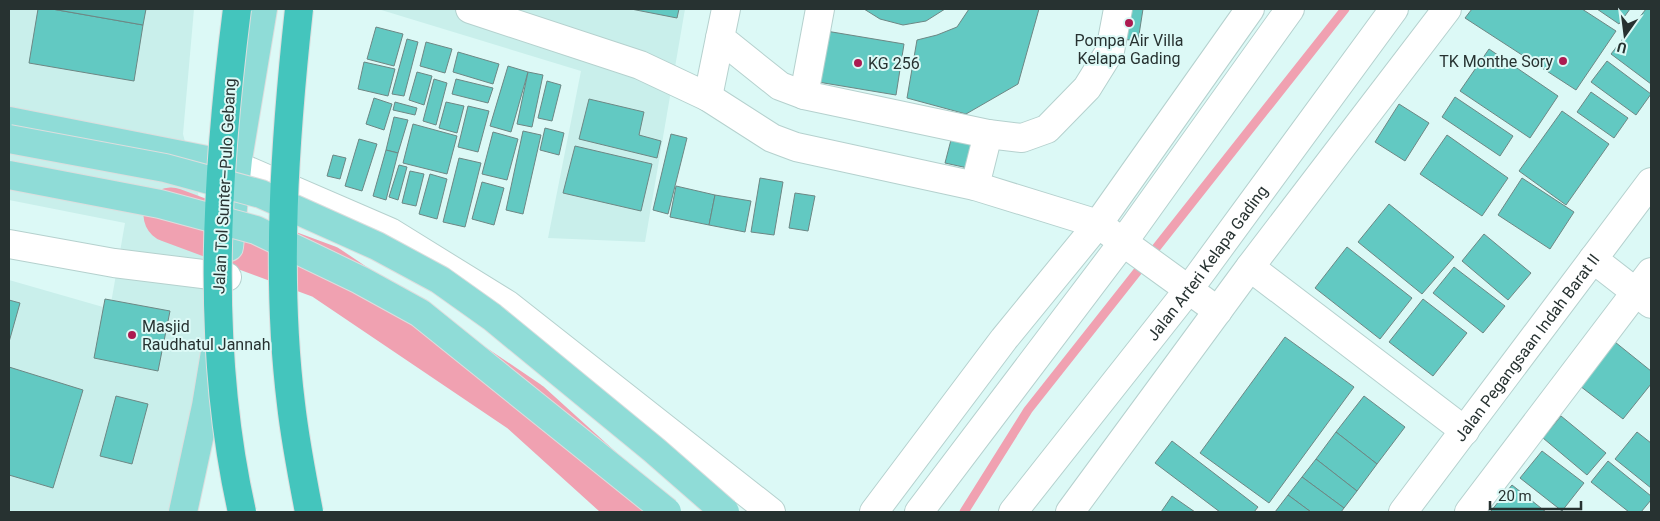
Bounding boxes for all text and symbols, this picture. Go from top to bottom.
north arrow [1600,10,1650,60]
marker: Pompa Air Villa Kelapa Gading [1123,17,1135,29]
place label: Pompa Air Villa Kelapa Gading [1074,31,1184,68]
text: U [1615,39,1628,56]
place label: TK Monthe Sory [1439,52,1553,71]
place label: KG 256 [868,54,920,73]
marker: TK Monthe Sory [1557,55,1569,67]
marker: KG 256 [852,57,864,69]
street label: Jalan Tol Sunter–Pulo Gebang [209,78,240,294]
street label: Jalan Arteri Kelapa Gading [1143,182,1272,344]
street label: Jalan Pegangsaan Indah Barat II [1451,250,1604,445]
place label: Masjid Raudhatul Jannah [142,317,271,354]
marker: Masjid Raudhatul Jannah [126,329,138,341]
scale bar [1490,478,1581,510]
text: 20 m [1498,487,1532,505]

